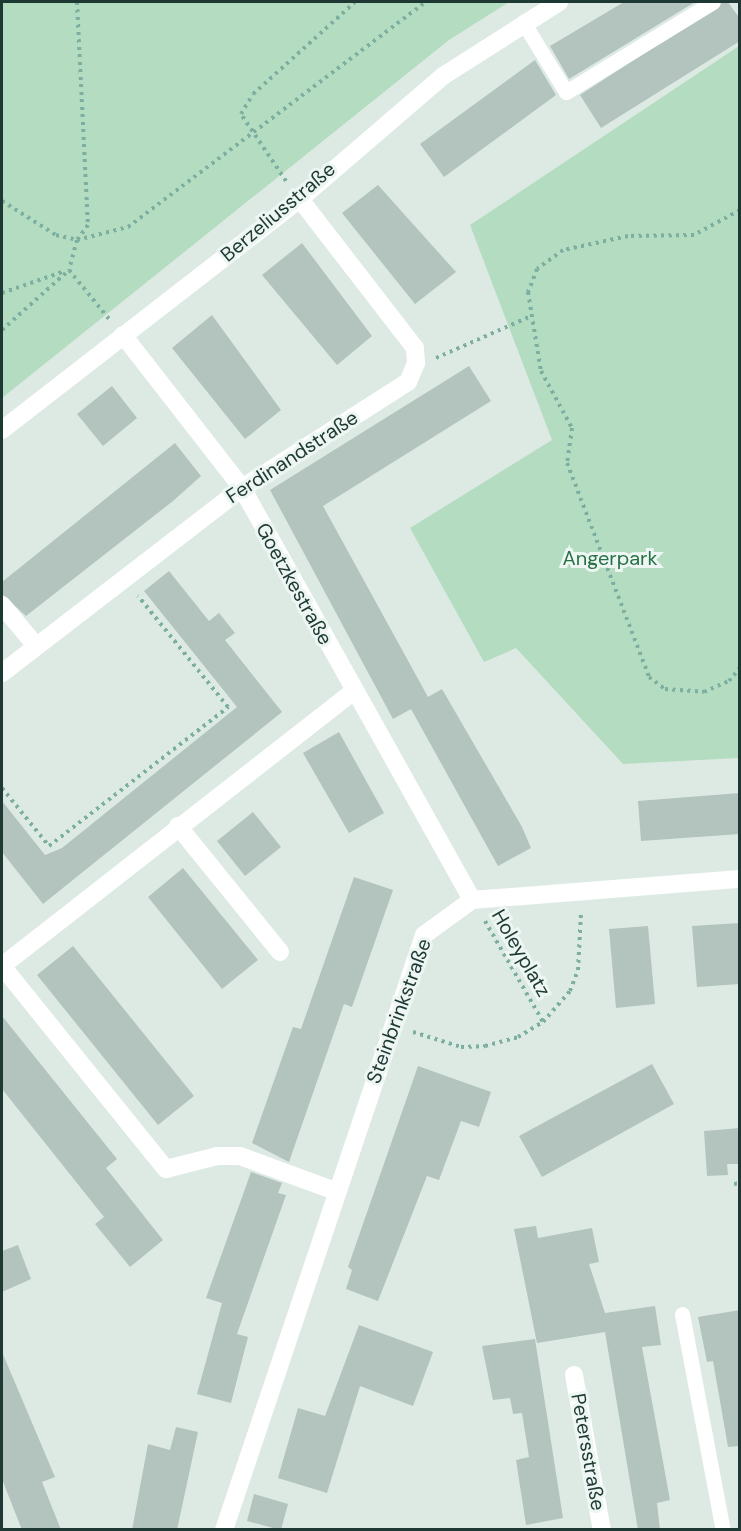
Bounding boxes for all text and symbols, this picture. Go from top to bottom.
street label: Berzeliusstraße [216,157,340,267]
street label: Ferdinandstraße [222,405,362,509]
street label: Goetzkestraße [251,519,337,649]
park label: Angerpark [562,546,658,570]
street label: Holeyplatz [486,905,556,1001]
street label: Steinbrinkstraße [362,935,436,1087]
street label: Petersstraße [566,1392,610,1512]

